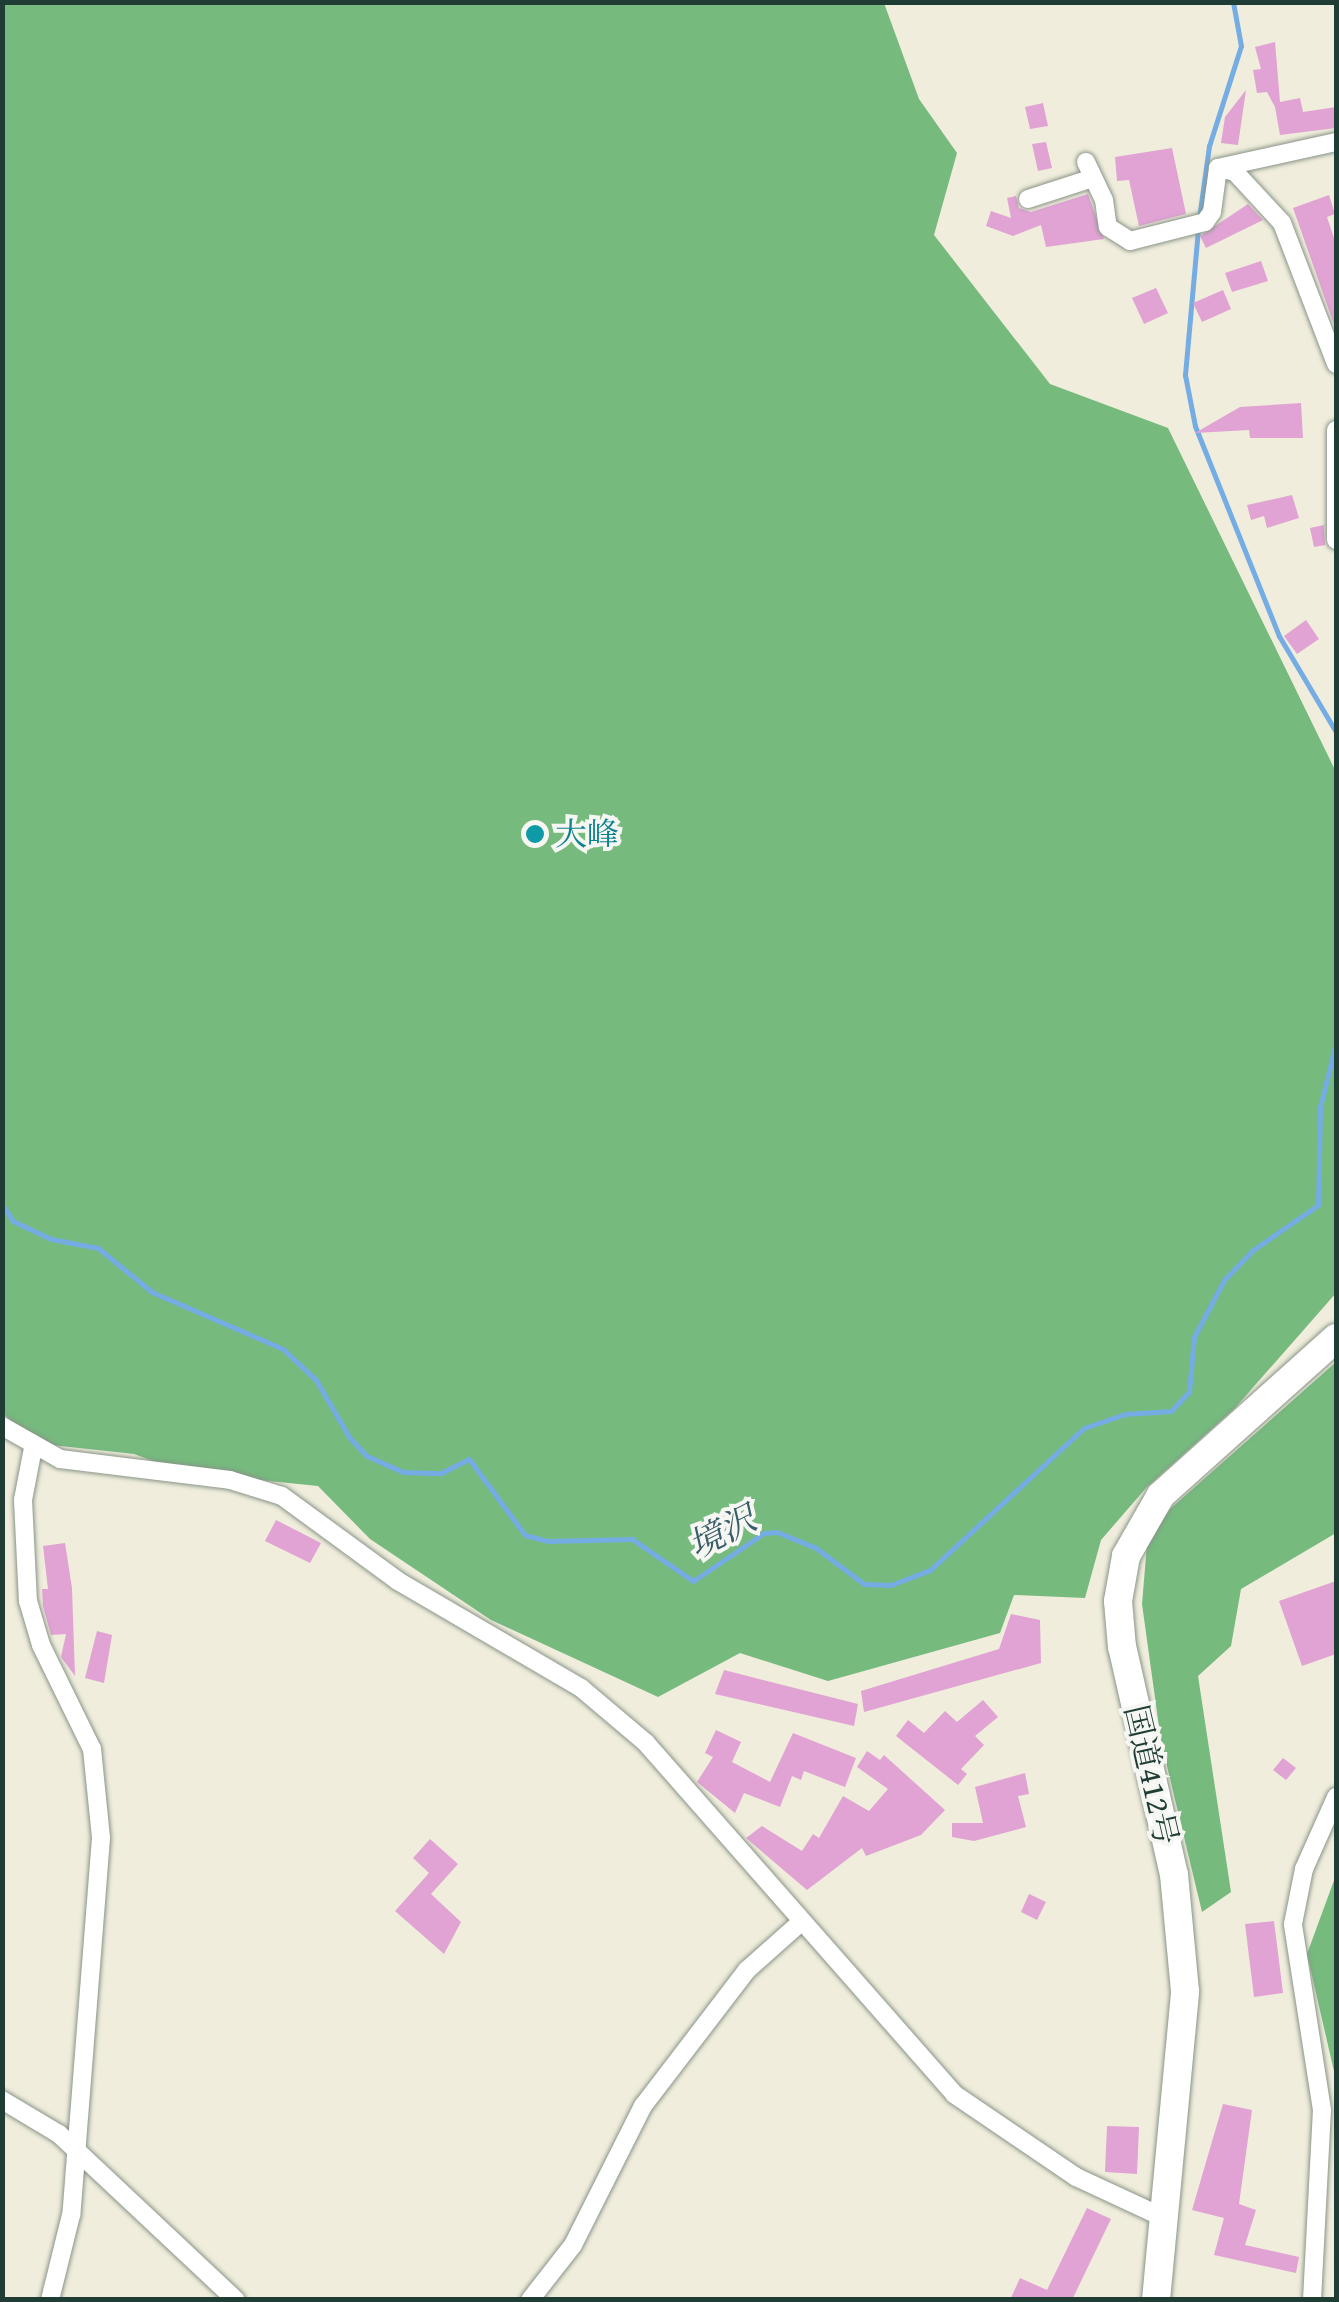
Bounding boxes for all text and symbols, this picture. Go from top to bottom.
place label: 大峰 [555,815,619,853]
marker: 大峰 [524,823,546,845]
water label: 境沢 [681,1497,763,1567]
street label: 国道412号 [1116,1701,1186,1849]

